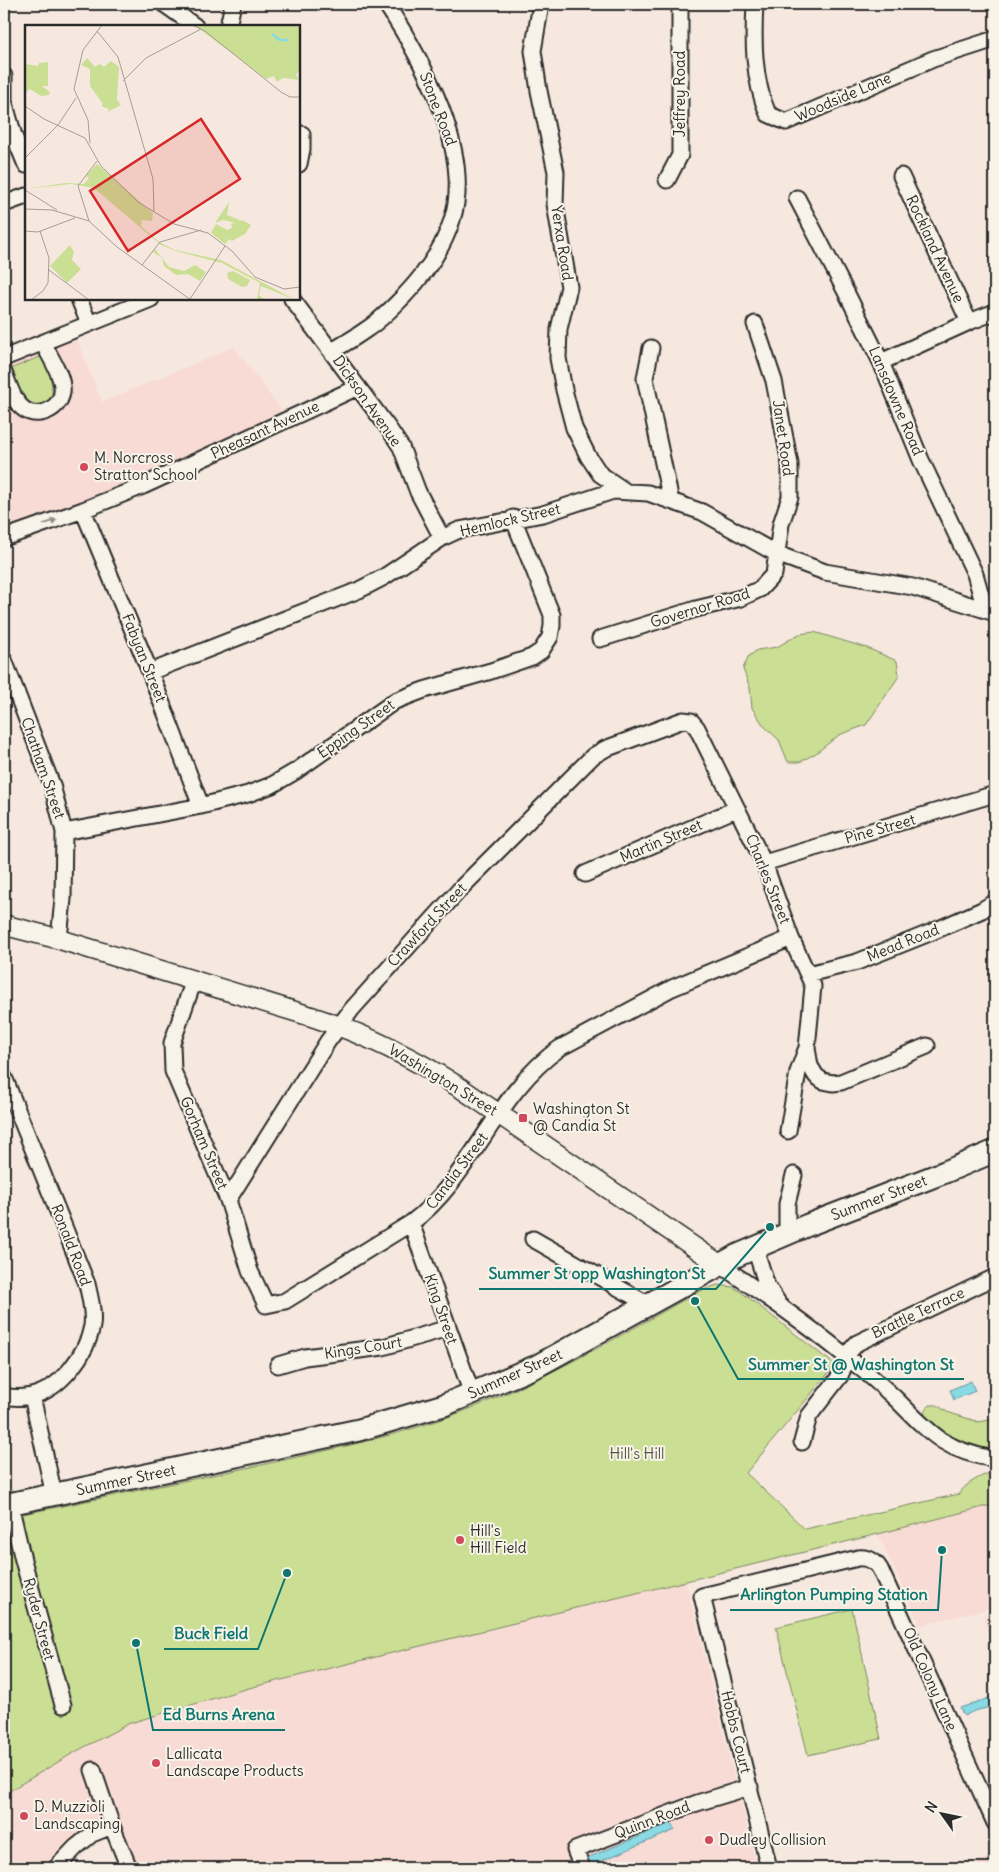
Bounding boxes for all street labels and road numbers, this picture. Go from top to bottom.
street label: Jeffrey Road [670,51,689,137]
street label: Woodside Lane [792,68,894,125]
street label: Stone Road [416,69,461,148]
street label: Rockland Avenue [902,192,969,306]
street label: Yerxa Road [547,204,578,282]
street label: Lansdowne Road [865,343,928,458]
street label: Dickson Avenue [329,351,406,450]
street label: Pheasant Avenue [208,396,322,463]
street label: Janet Road [769,399,798,477]
street label: Hemlock Street [458,499,562,540]
street label: Governor Road [648,583,752,632]
street label: Fabyan Street [118,611,171,705]
street label: Epping Street [313,695,398,762]
street label: Chatham Street [17,715,70,821]
street label: Pine Street [842,809,917,848]
street label: Martin Street [617,815,705,866]
street label: Charles Street [742,831,795,926]
street label: Crawford Street [383,879,470,970]
street label: Mead Road [864,919,942,966]
street label: Washington Street [385,1040,501,1119]
street label: Gorham Street [176,1093,233,1192]
street label: Candia Street [422,1129,492,1213]
street label: Summer Street [828,1171,929,1225]
street label: Ronald Road [47,1201,96,1289]
street label: King Street [421,1271,462,1347]
street label: Brattle Terrace [868,1283,967,1342]
street label: Kings Court [323,1332,403,1363]
street label: Summer Street [465,1344,565,1403]
street label: Summer Street [74,1460,177,1499]
street label: Ryder Street [19,1576,60,1662]
street label: Old Colony Lane [899,1624,962,1734]
street label: Hobbs Court [717,1689,756,1775]
street label: Quinn Road [611,1796,693,1843]

